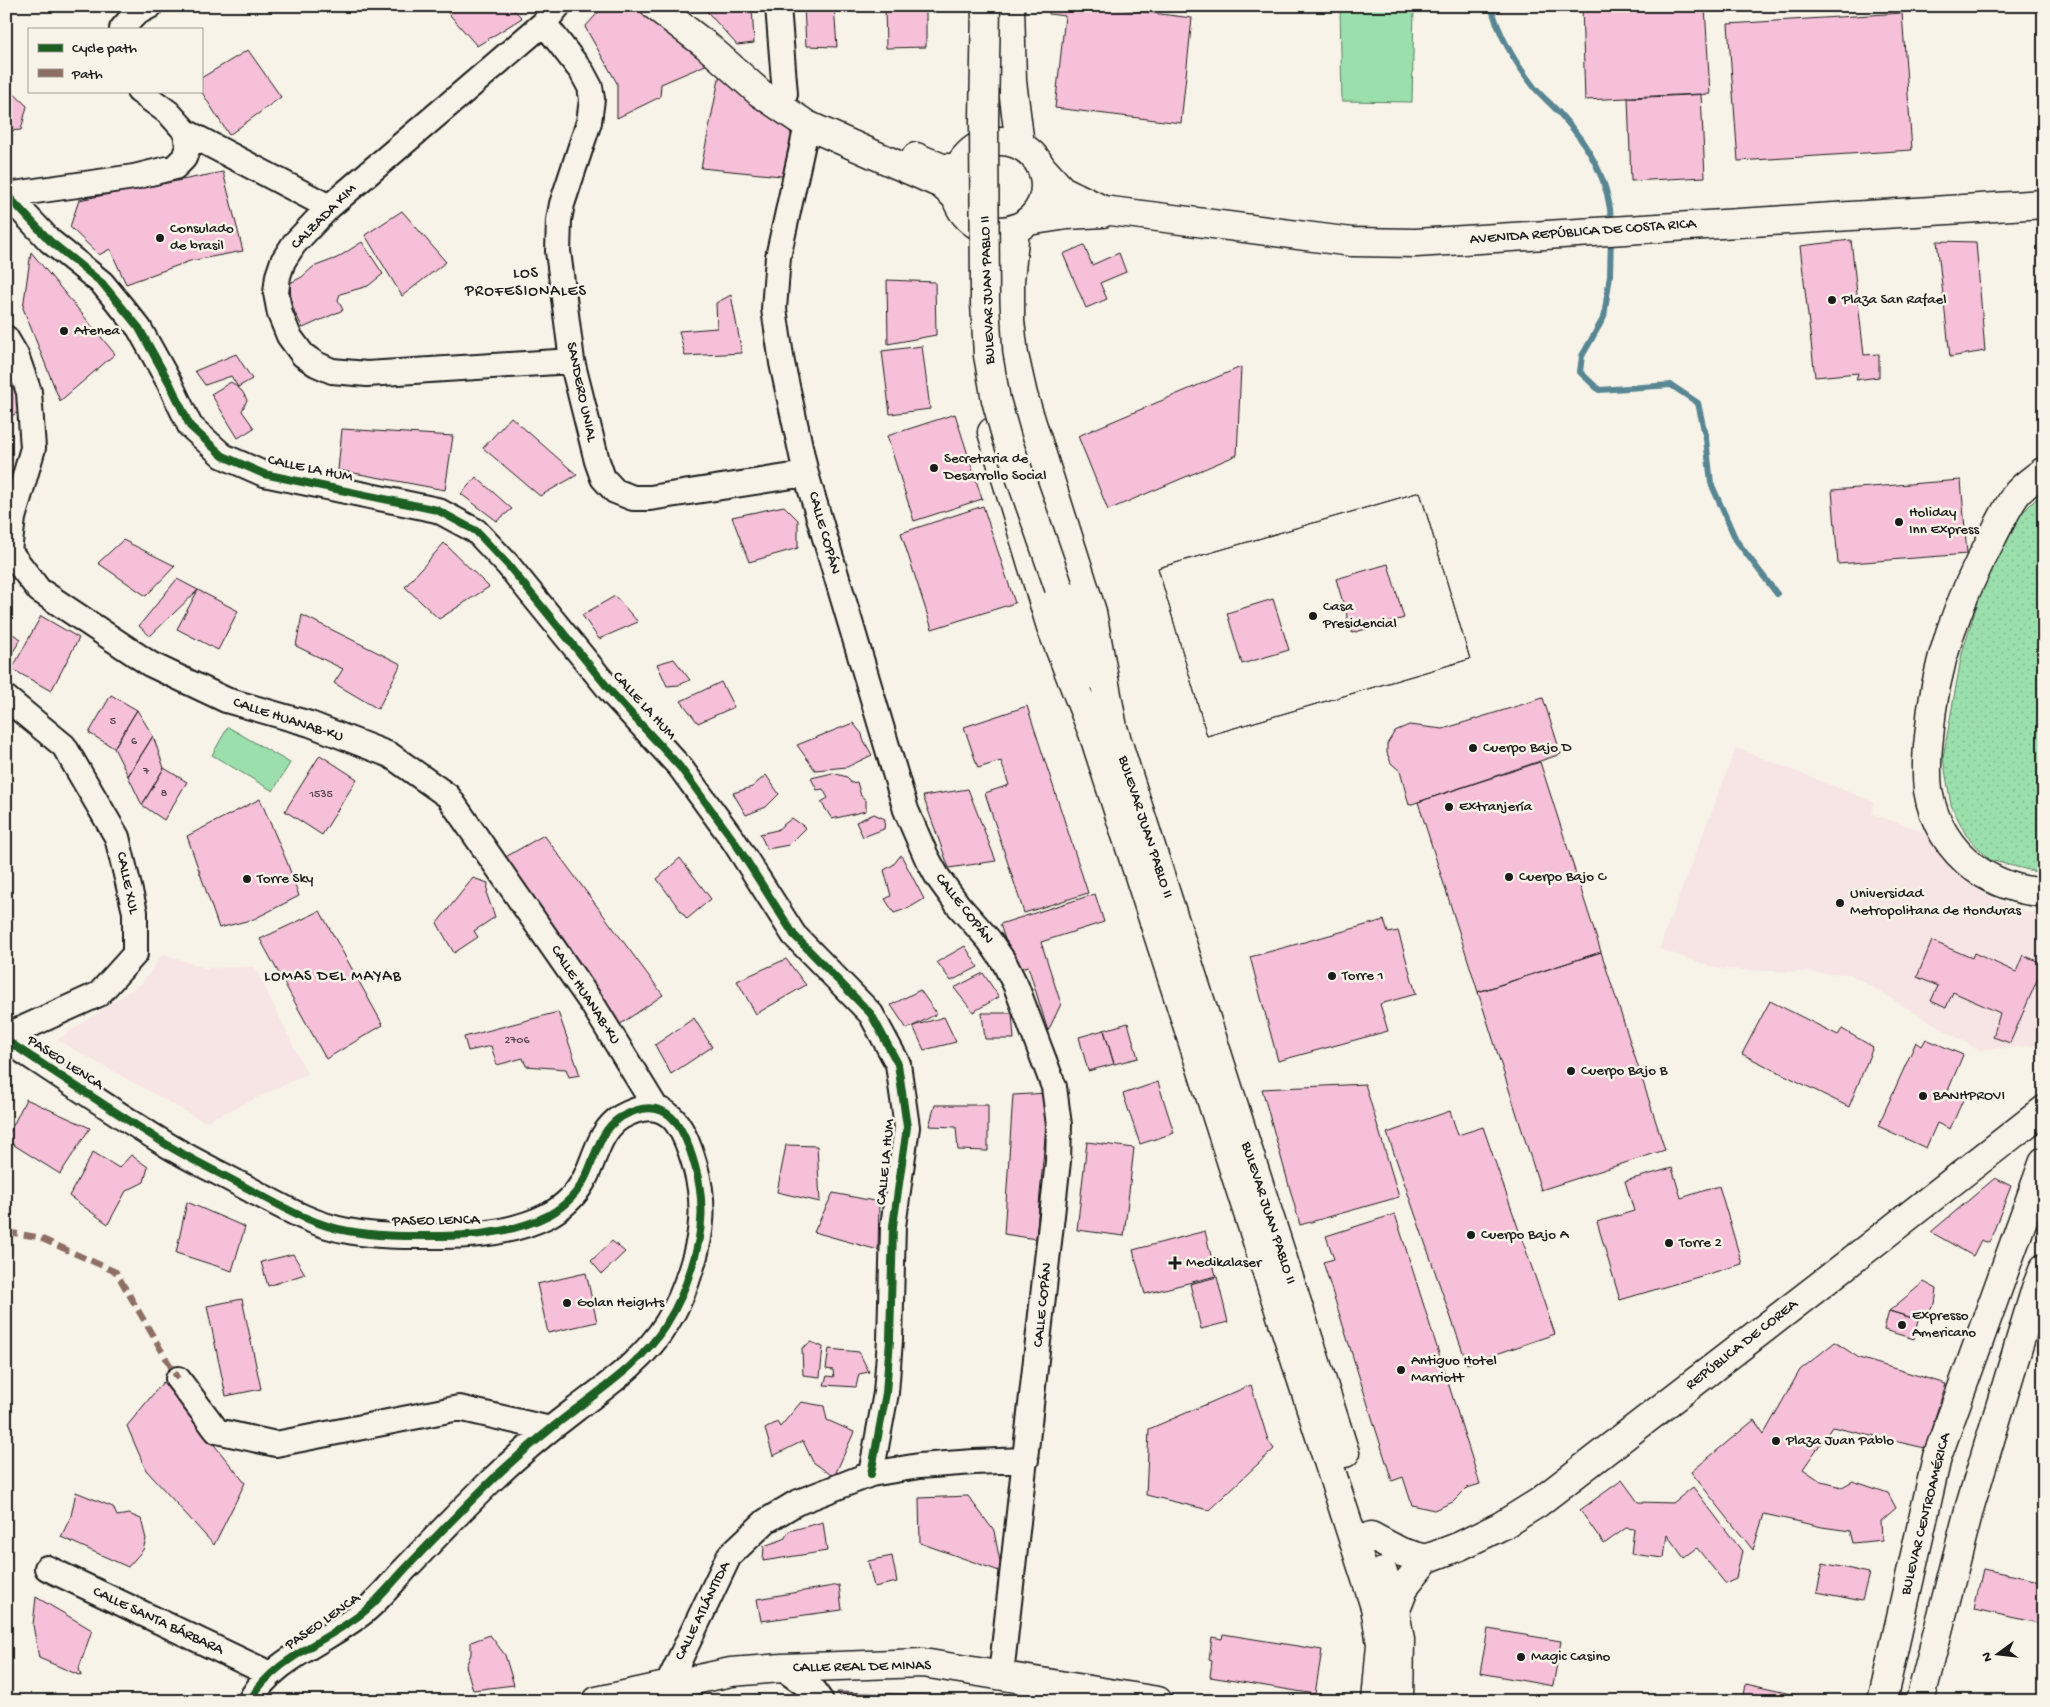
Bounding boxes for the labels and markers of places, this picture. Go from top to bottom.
place label: Consulado de brasil [170,220,234,255]
marker: Consulado de brasil [154,232,166,244]
place label: Plaza San Rafael [1841,291,1947,309]
marker: Plaza San Rafael [1826,294,1838,306]
place label: Atenea [74,322,121,340]
marker: Atenea [58,325,70,337]
place label: Secretaria de Desarrollo Social [943,450,1046,485]
marker: Secretaria de Desarrollo Social [928,462,940,474]
place label: Holiday Inn Express [1909,504,1980,539]
marker: Holiday Inn Express [1893,516,1905,528]
place label: Casa Presidencial [1322,598,1397,633]
marker: Casa Presidencial [1307,610,1319,622]
place label: Cuerpo Bajo D [1483,739,1572,757]
marker: Cuerpo Bajo D [1467,742,1479,754]
place label: Extranjería [1459,798,1533,816]
marker: Extranjería [1443,801,1455,813]
place label: Cuerpo Bajo C [1519,868,1607,886]
place label: Torre Sky [256,870,314,888]
marker: Cuerpo Bajo C [1503,871,1515,883]
marker: Torre Sky [241,873,253,885]
place label: Universidad Metropolitana de Honduras [1850,885,2022,920]
marker: Universidad Metropolitana de Honduras [1834,897,1846,909]
place label: Torre 1 [1341,967,1384,985]
marker: Torre 1 [1326,970,1338,982]
place label: Cuerpo Bajo B [1581,1062,1668,1080]
marker: Cuerpo Bajo B [1565,1065,1577,1077]
place label: BANHPROVI [1932,1087,2005,1105]
marker: BANHPROVI [1917,1090,1929,1102]
place label: Cuerpo Bajo A [1481,1226,1570,1244]
marker: Cuerpo Bajo A [1465,1229,1477,1241]
place label: Torre 2 [1678,1234,1722,1252]
marker: Torre 2 [1663,1237,1675,1249]
place label: Medikalaser [1186,1254,1263,1272]
marker: Medikalaser [1168,1256,1182,1270]
place label: Golan Heights [577,1294,665,1312]
marker: Golan Heights [561,1297,573,1309]
place label: Expresso Americano [1912,1307,1976,1342]
marker: Expresso Americano [1896,1319,1908,1331]
place label: Antiguo Hotel Marriott [1411,1352,1497,1387]
marker: Antiguo Hotel Marriott [1395,1364,1407,1376]
place label: Plaza Juan Pablo [1785,1432,1894,1450]
marker: Plaza Juan Pablo [1770,1435,1782,1447]
place label: Magic Casino [1531,1648,1611,1666]
marker: Magic Casino [1515,1651,1527,1663]

